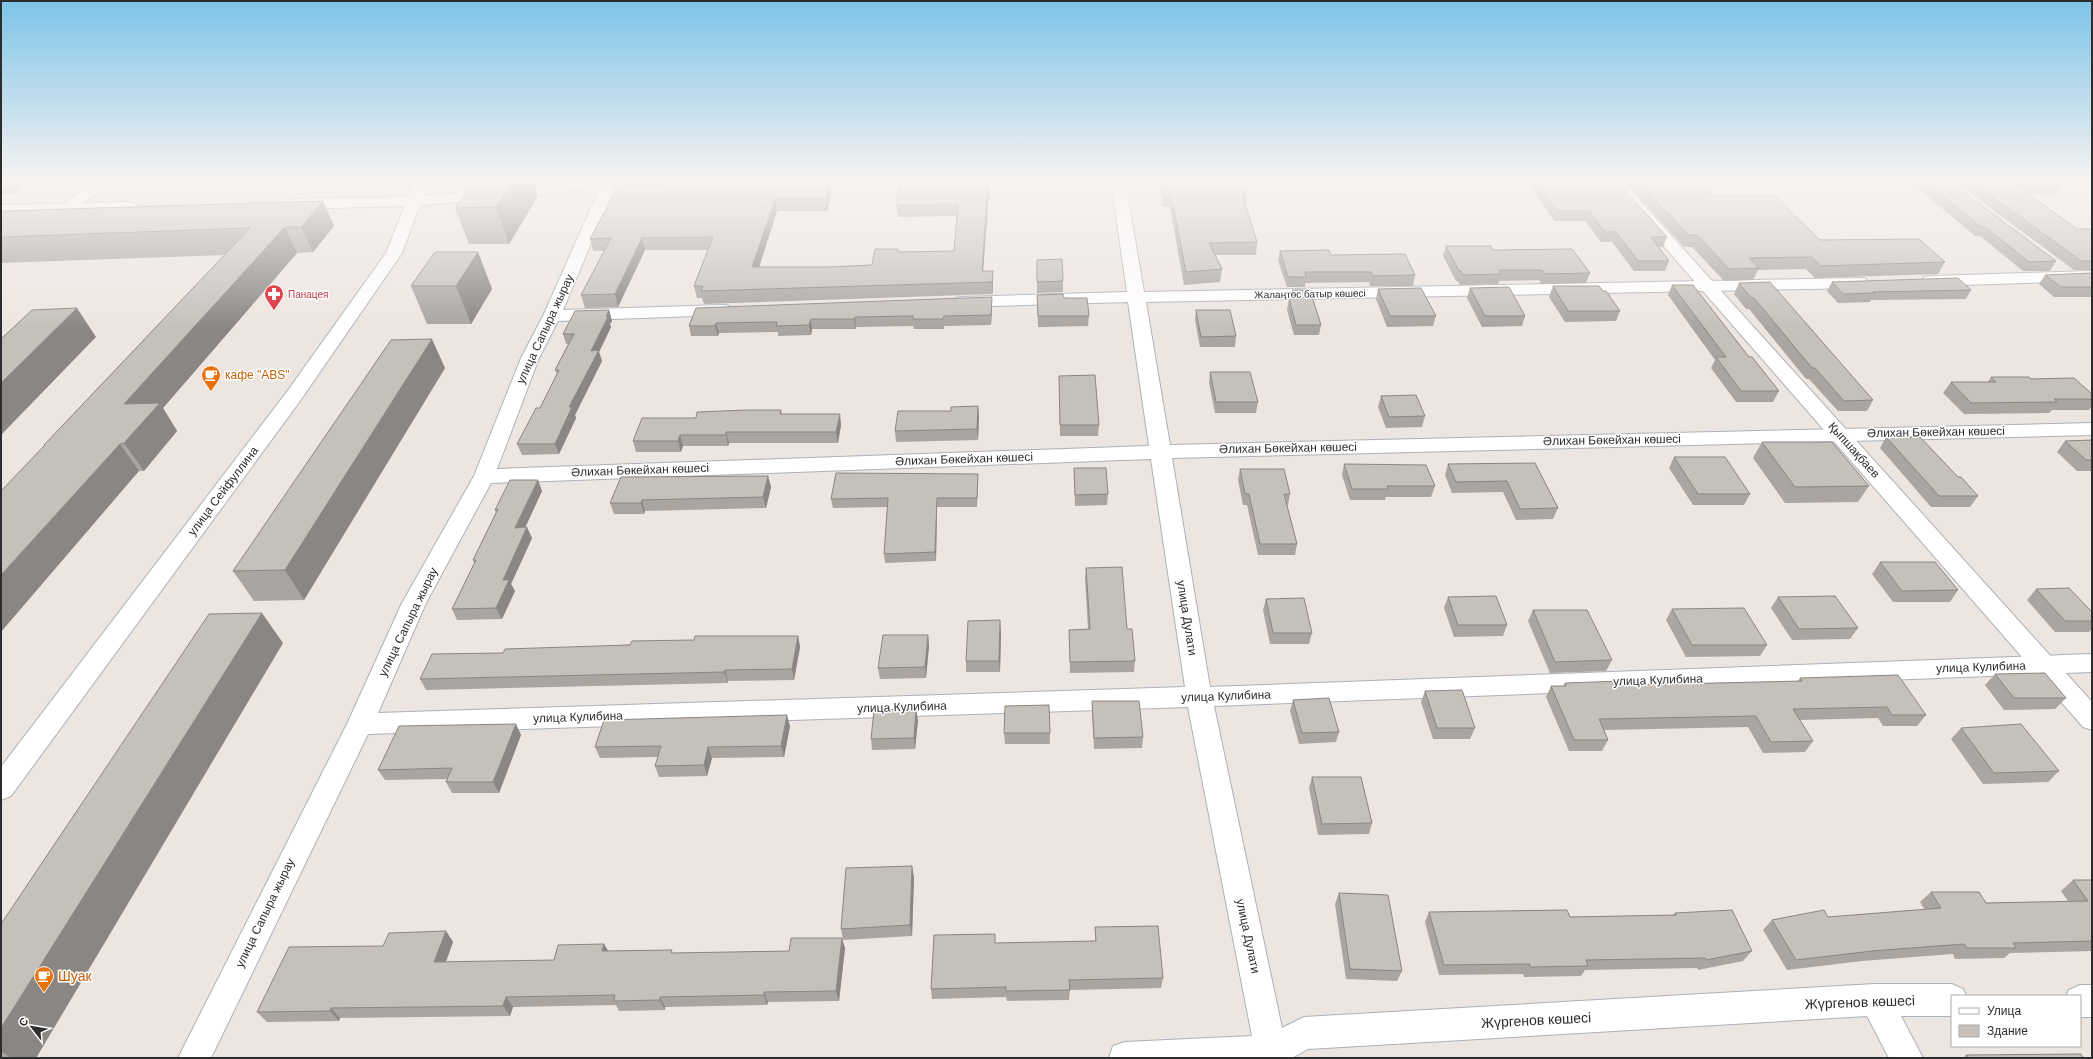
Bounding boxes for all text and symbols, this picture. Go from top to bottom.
street label: улица Сапыра жырау [513,272,577,386]
pharmacy icon: Панацея [263,283,285,311]
street label: Жалаңтөс батыр көшесі [1254,288,1366,300]
place label: Панацея [288,289,328,300]
cafe icon: кафе "ABS" [200,364,222,392]
place label: кафе "ABS" [225,368,290,382]
street label: Қыпшақбаев [1825,419,1883,481]
street label: Әлихан Бөкейхан көшесі [1867,424,2005,440]
street label: Әлихан Бөкейхан көшесі [1543,432,1681,448]
street label: Әлихан Бөкейхан көшесі [1219,440,1357,456]
street label: улица Сейфуллина [185,443,261,538]
street label: Әлихан Бөкейхан көшесі [895,450,1033,468]
street label: Әлихан Бөкейхан көшесі [571,461,709,479]
street label: улица Сапыра жырау [376,565,440,679]
street label: улица Дулати [1174,579,1200,657]
street label: улица Кулибина [1936,658,2026,676]
street label: улица Кулибина [1613,671,1703,689]
street label: улица Кулибина [1181,687,1271,705]
street label: улица Кулибина [857,698,947,716]
street label: улица Кулибина [533,708,623,726]
street label: улица Сапыра жырау [233,856,297,970]
street label: улица Дулати [1233,897,1263,975]
cafe icon: Шуак [33,965,55,993]
place label: Шуак [58,968,92,984]
street label: Жүргенов көшесі [1805,992,1915,1012]
legend [1951,995,2081,1047]
text: Улица [1987,1004,2021,1018]
north arrow [12,1007,52,1047]
street label: Жүргенов көшесі [1481,1009,1591,1031]
text: С [16,1015,31,1028]
text: Здание [1987,1024,2028,1038]

